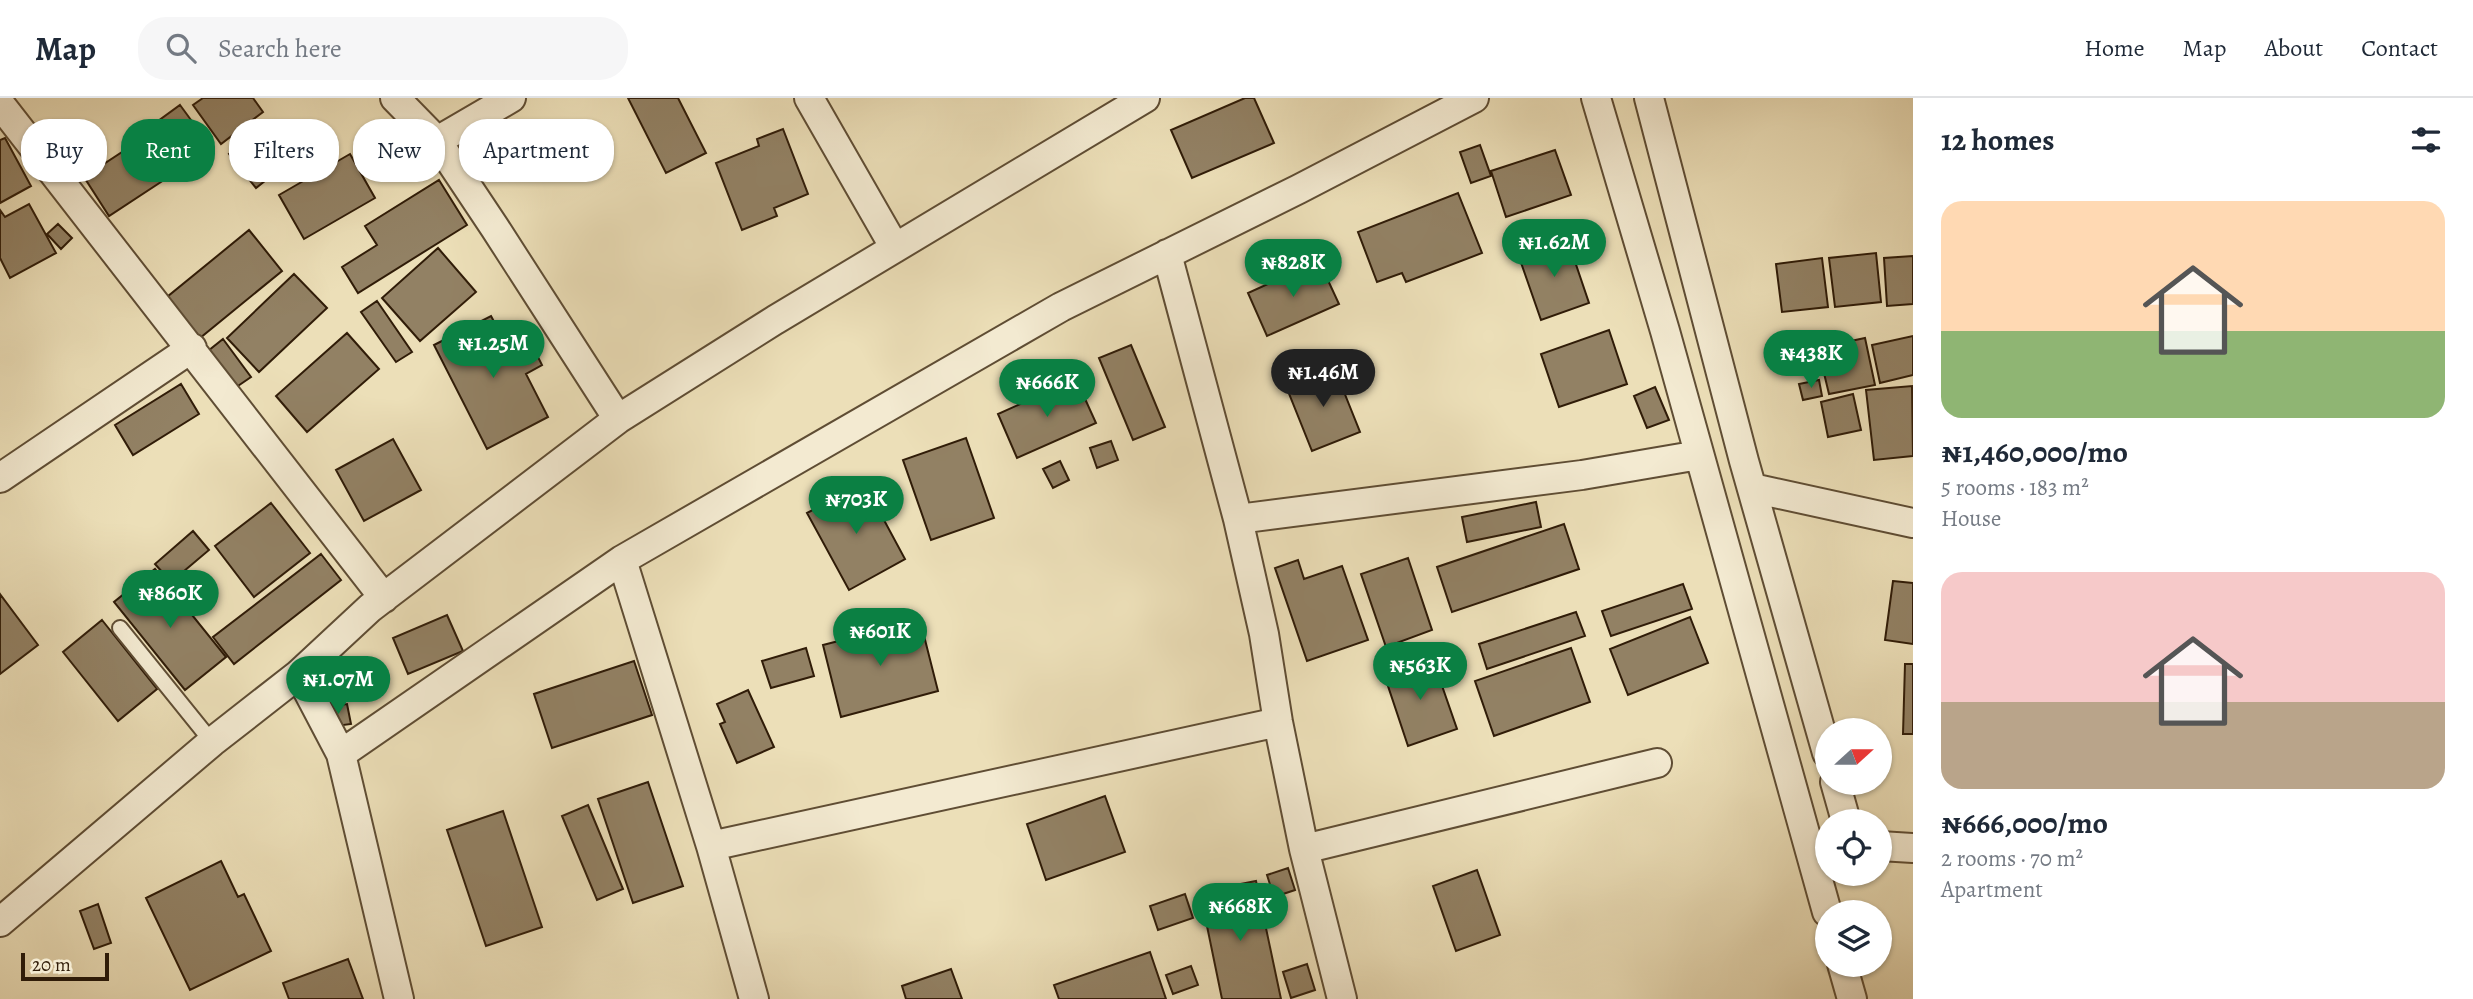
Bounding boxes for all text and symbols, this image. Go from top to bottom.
search box [138,17,628,80]
text: Map [35,26,96,71]
icon: search [162,29,200,67]
text: Search here [218,31,342,66]
text: Home [2084,32,2145,64]
text: Map [2183,32,2227,64]
text: About [2265,32,2323,64]
text: Contact [2361,32,2438,64]
chip: Buy [21,119,107,182]
chip: Rent [121,119,215,182]
chip: Filters [229,119,339,182]
chip: New [353,119,445,182]
chip: Apartment [459,119,614,182]
text: 12 homes [1941,120,2054,160]
icon: filters [2407,121,2445,159]
pin: ₦1.62M [1497,220,1611,279]
text: ₦1.62M [1518,226,1590,257]
pin: ₦828K [1244,240,1342,299]
text: ₦828K [1261,246,1325,277]
icon: home [2130,247,2256,373]
pin: ₦1.25M [436,320,550,380]
text: ₦1.25M [457,327,529,358]
pin: ₦438K [1762,330,1860,390]
text: ₦438K [1779,337,1843,368]
pin: ₦1.46M [1266,350,1380,409]
text: ₦1.46M [1287,356,1359,387]
pin: ₦666K [998,360,1096,419]
text: ₦666K [1015,366,1079,397]
text: ₦1,460,000/mo [1941,432,2128,472]
text: 5 rooms · 183 m² [1941,472,2089,503]
pin: ₦703K [807,476,905,536]
text: ₦703K [825,483,887,514]
text: House [1941,503,2001,534]
pin: ₦860K [121,570,219,630]
text: ₦860K [138,577,202,608]
pin: ₦601K [831,608,929,668]
text: ₦601K [849,615,911,646]
icon: home [2130,618,2256,744]
pin: ₦563K [1371,642,1469,702]
text: ₦563K [1389,649,1451,680]
pin: ₦1.07M [281,656,395,716]
text: ₦1.07M [302,663,374,694]
north arrow [1815,718,1892,794]
map controls [1815,718,1892,977]
text: ₦666,000/mo [1941,803,2108,843]
button: locate [1815,809,1892,886]
text: 2 rooms · 70 m² [1941,843,2083,874]
text: Apartment [1941,874,2043,905]
pin: ₦668K [1191,884,1289,943]
text: ₦668K [1208,890,1272,921]
button: layers [1815,900,1892,977]
scale bar [21,950,108,982]
text: 20 m [32,952,71,978]

